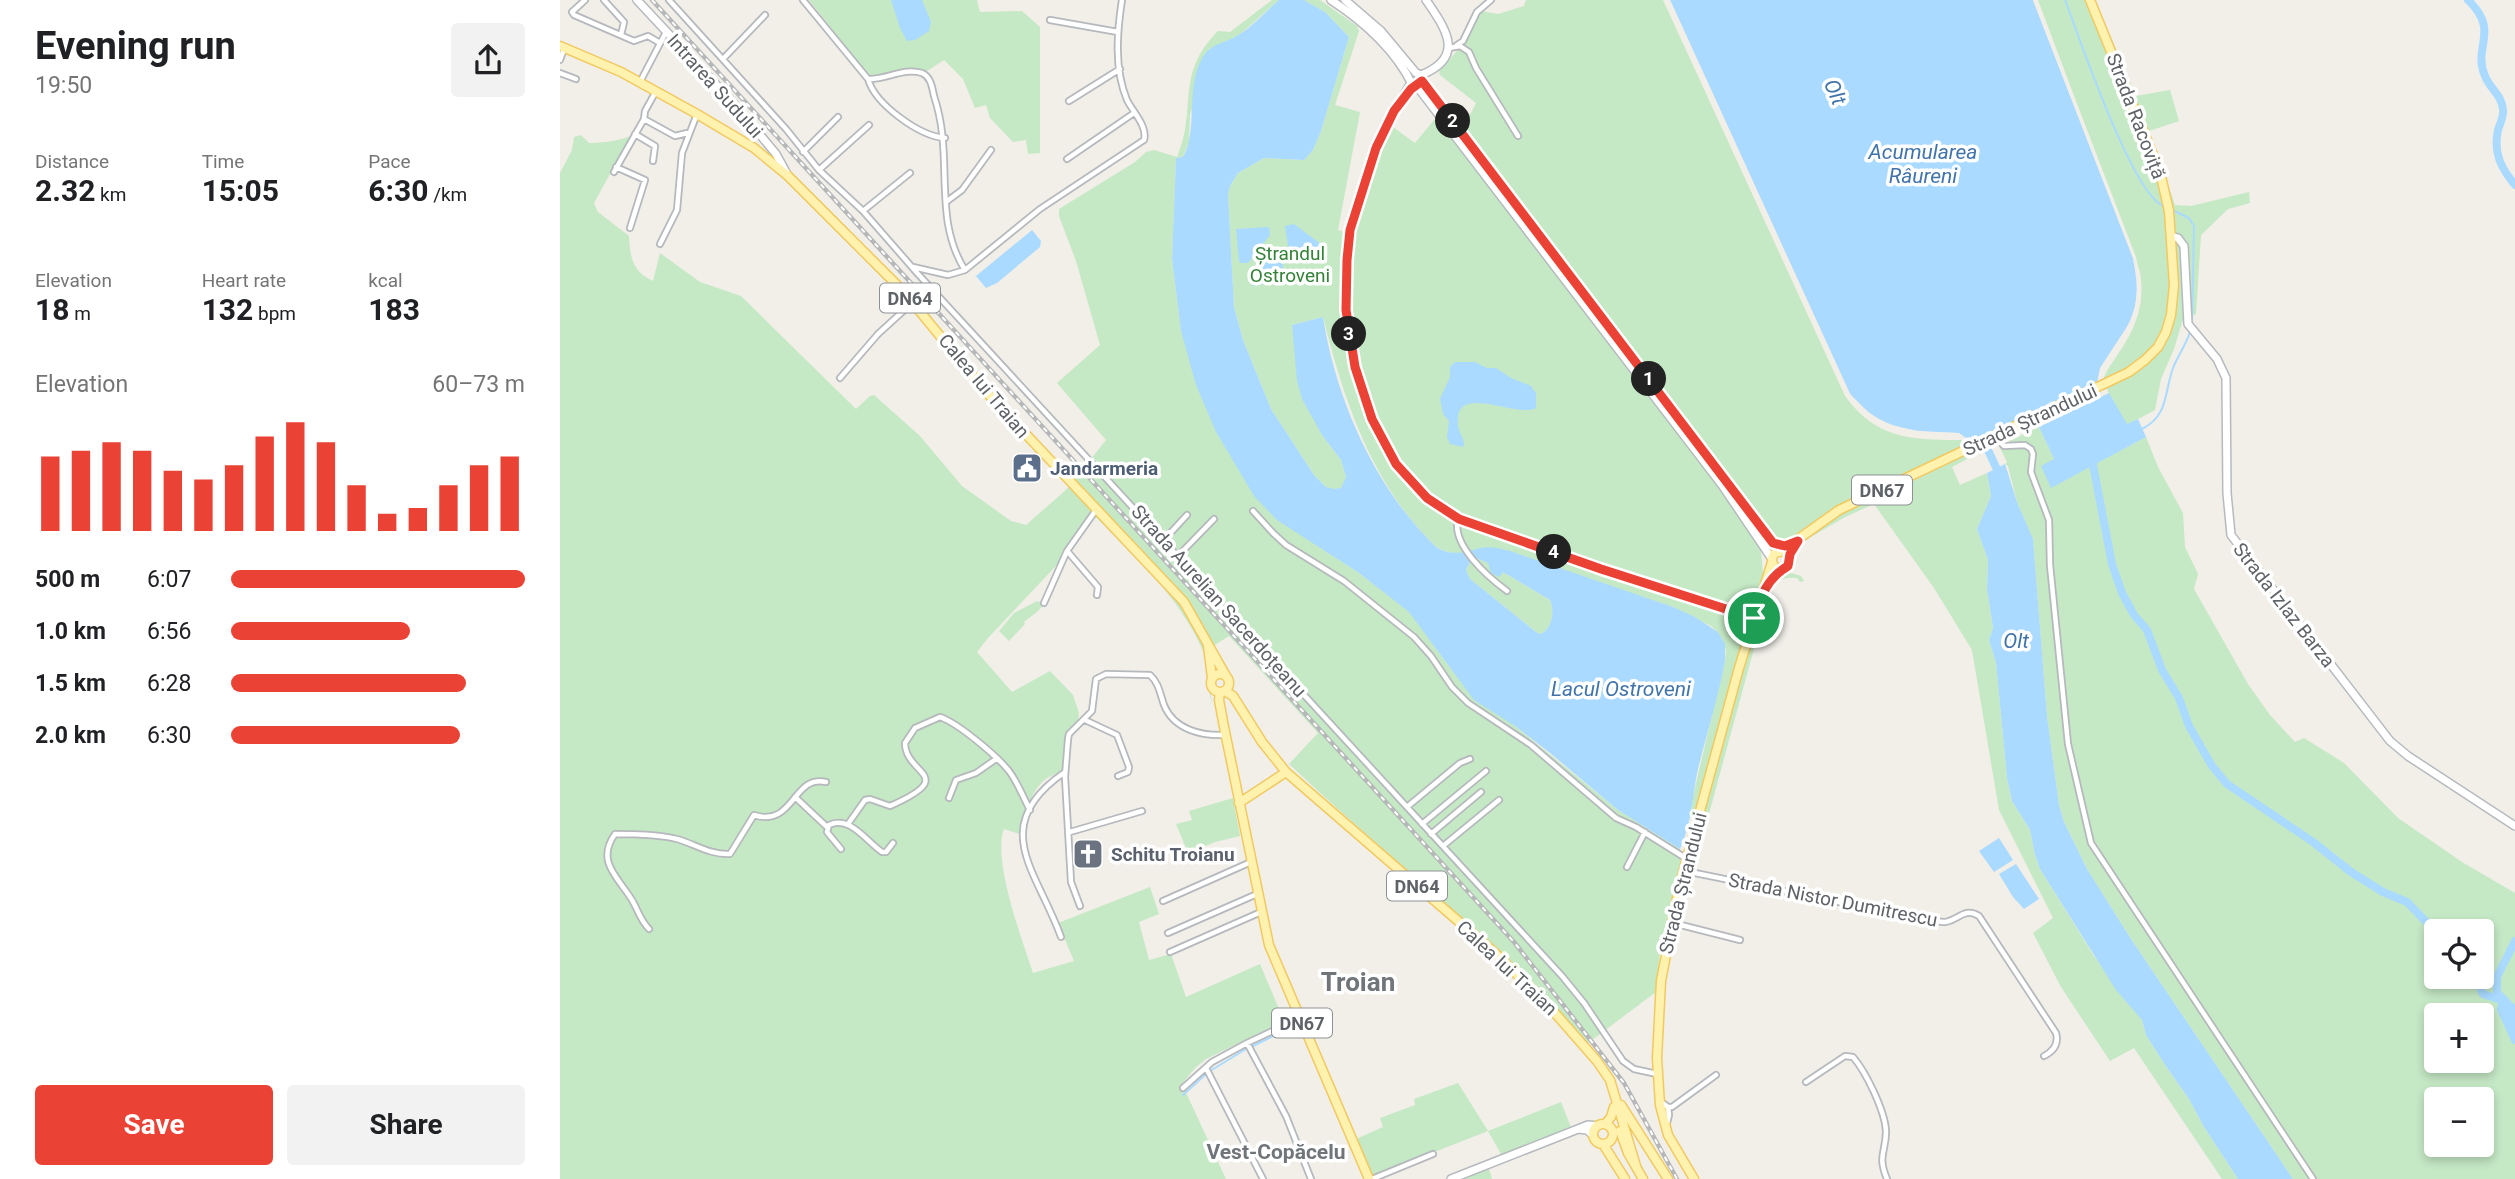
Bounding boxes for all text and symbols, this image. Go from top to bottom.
button: share [451,23,525,97]
text: Evening run [35,24,236,68]
street label: Intrarea Sudului [662,29,768,143]
street label: Strada Racoviță [2101,50,2171,182]
text: 19:50 [35,72,92,99]
water label: Olt [1819,76,1851,109]
pin: 2 [1436,104,1470,138]
text: 2 [1447,109,1458,132]
water label: Acumularea Râureni [1868,140,1977,188]
text: Distance [35,150,109,173]
text: Time [202,150,244,173]
text: Pace [368,150,411,173]
text: 2.32 [35,173,95,208]
text: 15:05 [202,173,279,208]
text: 6:30 [368,173,428,208]
text: km [95,183,126,206]
text: /km [428,183,467,206]
park label: Ștrandul Ostroveni [1250,242,1330,287]
text: Elevation [35,269,112,292]
text: Heart rate [202,269,286,292]
text: kcal [368,269,403,292]
road number: DN64 [880,284,940,312]
text: 18 [35,292,69,327]
text: 132 [202,292,253,327]
text: 183 [368,292,420,327]
text: m [69,302,91,325]
text: bpm [253,302,296,325]
pin: 3 [1332,316,1366,352]
text: 3 [1343,322,1354,345]
street label: Calea lui Traian [934,329,1034,443]
pin: 1 [1632,362,1666,396]
text: 1 [1643,367,1654,390]
text: Elevation [35,371,128,398]
text: 60–73 m [432,371,525,398]
street label: Strada Ștrandului [1959,379,2101,461]
public building icon: Jandarmeria [1010,451,1044,485]
place label: Jandarmeria [1050,457,1158,480]
road number: DN67 [1852,476,1912,504]
street label: Strada Aurelian Sacerdoțeanu [1127,500,1311,702]
pin: 4 [1536,534,1572,570]
street label: Strada Izlaz Barza [2228,538,2340,672]
text: 4 [1548,540,1559,563]
text: 500 m [35,566,100,593]
text: 6:07 [147,566,191,593]
pin [1724,588,1784,648]
icon: arrive [1735,599,1773,637]
text: 1.0 km [35,618,106,645]
text: 6:56 [147,618,191,645]
water label: Olt [2003,629,2029,653]
text: 1.5 km [35,670,106,697]
text: 6:28 [147,670,191,697]
water label: Lacul Ostroveni [1551,677,1691,701]
text: 2.0 km [35,722,106,749]
text: 6:30 [147,722,191,749]
street label: Strada Ștrandului [1654,810,1712,956]
church icon: Schitu Troianu [1071,837,1105,871]
place label: Schitu Troianu [1111,843,1235,866]
street label: Strada Nistor Dumitrescu [1726,868,1940,932]
road number: DN64 [1387,872,1447,900]
street label: Calea lui Traian [1452,916,1562,1020]
map controls [2424,919,2494,1157]
button: locate [2424,919,2494,989]
district label: Troian [1321,967,1395,997]
button: + [2424,1003,2494,1073]
road number: DN67 [1272,1008,1332,1038]
button: Save [35,1085,273,1165]
button: Share [287,1085,525,1165]
button: − [2424,1087,2494,1157]
district label: Vest-Copăcelu [1206,1140,1346,1164]

